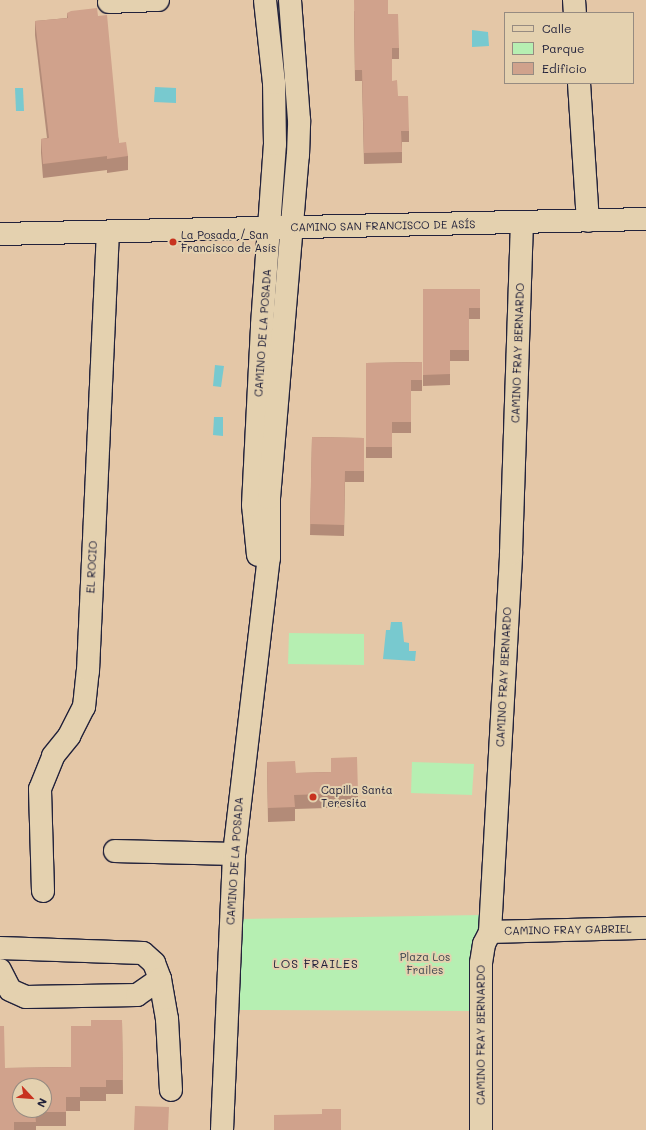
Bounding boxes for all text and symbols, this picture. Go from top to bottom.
legend [504,12,634,84]
text: Calle [542,20,572,36]
text: Parque [542,40,585,56]
text: Edificio [542,60,586,76]
street label: CAMINO SAN FRANCISCO DE ASÍS [290,218,476,234]
place label: La Posada / San Francisco de Asís [181,229,276,255]
marker: La Posada / San Francisco de Asís [168,237,178,247]
street label: CAMINO DE LA POSADA [252,269,274,397]
street label: CAMINO FRAY BERNARDO [509,283,527,423]
street label: EL ROCIO [84,540,100,594]
street label: CAMINO FRAY BERNARDO [494,607,514,747]
place label: Capilla Santa Teresita [321,784,393,810]
marker: Capilla Santa Teresita [308,792,318,802]
street label: CAMINO DE LA POSADA [224,797,246,925]
street label: CAMINO FRAY GABRIEL [504,922,632,938]
park label: Plaza Los Frailes [400,951,450,977]
district label: LOS FRAILES [273,957,359,971]
street label: CAMINO FRAY BERNARDO [474,965,488,1105]
north arrow [12,1078,52,1118]
text: N [34,1096,51,1110]

